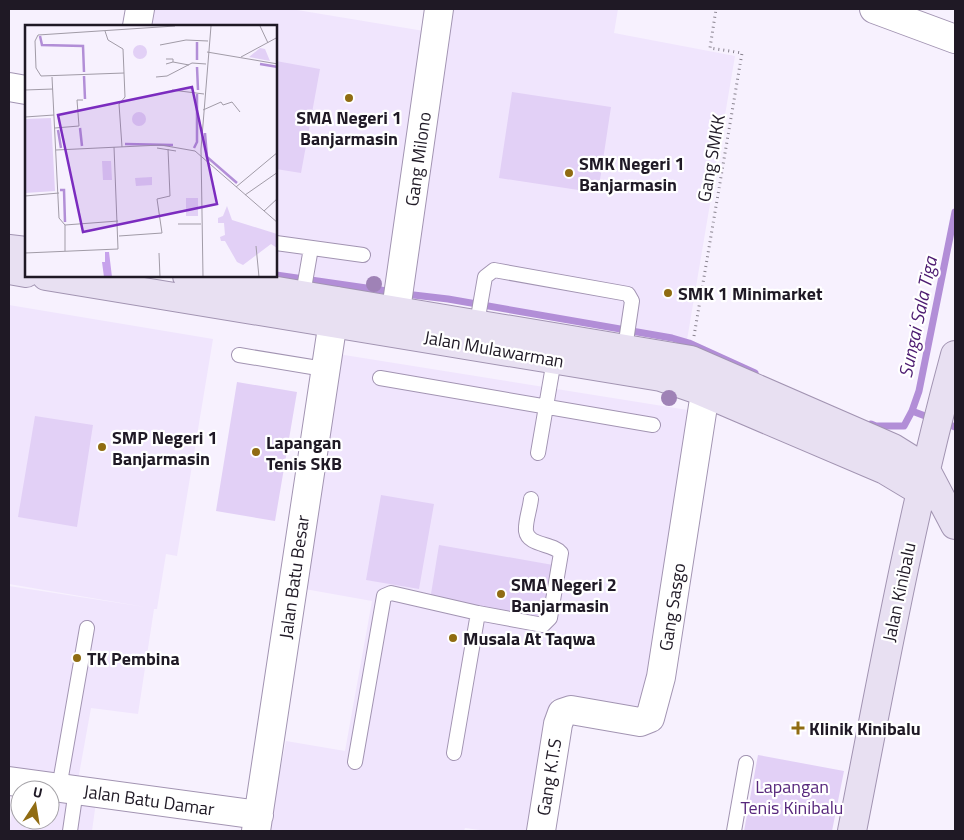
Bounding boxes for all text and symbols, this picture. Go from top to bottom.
inset map [25,25,278,278]
marker: SMA Negeri 1 Banjarmasin [343,92,355,104]
place label: SMA Negeri 1 Banjarmasin [296,104,402,152]
street label: Gang Milono [398,110,438,208]
street label: Gang SMKK [690,112,732,204]
place label: SMK Negeri 1 Banjarmasin [579,150,685,198]
marker: SMK Negeri 1 Banjarmasin [563,167,575,179]
water label: Sungai Sala Tiga [890,252,944,380]
place label: SMK 1 Minimarket [678,280,823,307]
marker: SMK 1 Minimarket [662,287,674,299]
street label: Jalan Mulawarman [422,323,566,375]
place label: SMP Negeri 1 Banjarmasin [112,424,218,472]
place label: Lapangan Tenis SKB [266,429,342,477]
marker: SMP Negeri 1 Banjarmasin [96,441,108,453]
marker: Lapangan Tenis SKB [250,446,262,458]
street label: Jalan Batu Besar [272,513,316,641]
street label: Jalan Kinibalu [875,540,923,644]
street label: Gang Sasgo [652,561,692,653]
place label: SMA Negeri 2 Banjarmasin [511,571,617,619]
marker: SMA Negeri 2 Banjarmasin [495,588,507,600]
place label: Musala At Taqwa [463,625,596,652]
marker: Musala At Taqwa [447,632,459,644]
place label: TK Pembina [87,645,180,672]
marker: TK Pembina [71,652,83,664]
place label: Klinik Kinibalu [809,715,921,742]
marker: Klinik Kinibalu [791,721,805,735]
street label: Gang K.T.S [530,736,568,818]
park label: Lapangan Tenis Kinibalu [741,773,843,821]
street label: Jalan Batu Damar [82,777,216,823]
north arrow [10,780,60,830]
text: U [31,781,44,803]

